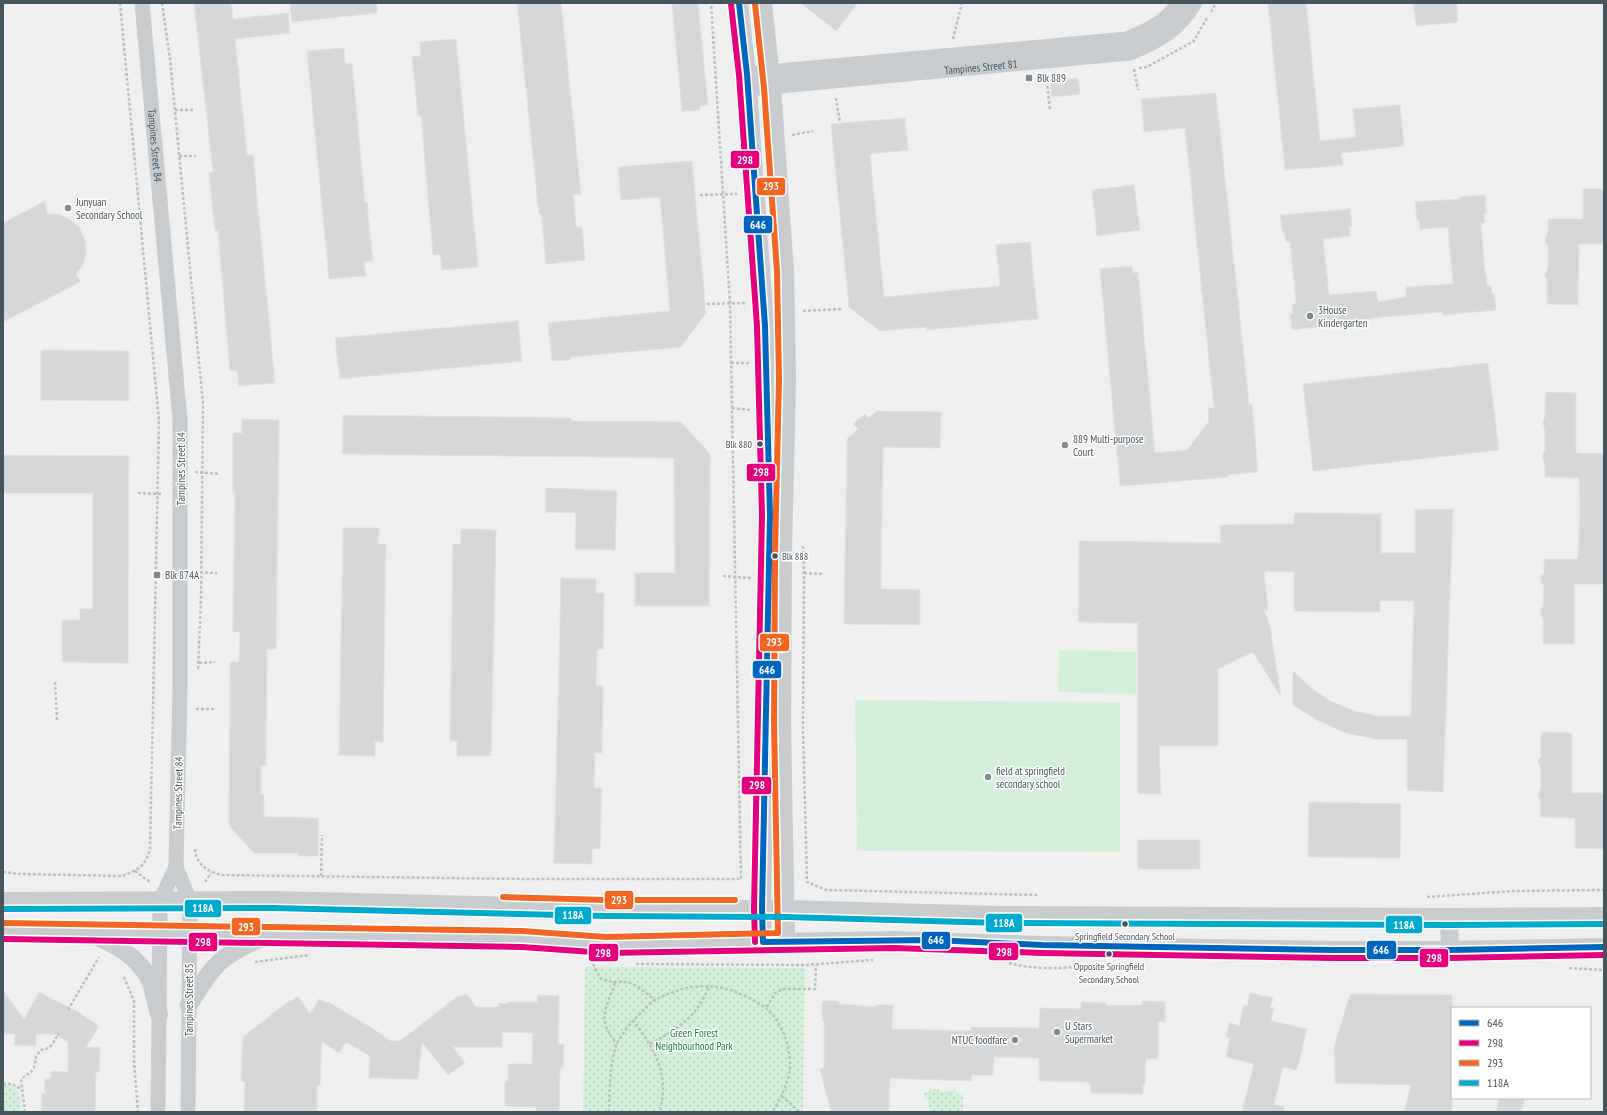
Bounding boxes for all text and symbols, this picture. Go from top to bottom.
street label: Tampines Street 81 [944,57,1018,77]
place label: Blk 889 [1037,71,1066,85]
marker: Blk 889 [1024,73,1034,83]
street label: Tampines Street 84 [145,108,165,183]
line badge: 298 [730,150,760,169]
text: 298 [737,153,753,167]
line badge: 293 [756,177,786,196]
text: 293 [763,179,779,193]
place label: Junyuan Secondary School [75,195,143,222]
marker: Junyuan Secondary School [63,203,73,213]
line badge: 646 [743,215,773,234]
text: 646 [750,218,766,232]
place label: 3House Kindergarten [1318,303,1368,330]
marker: 3House Kindergarten [1305,311,1315,321]
street label: Tampines Street 84 [174,432,188,506]
place label: 889 Multi-purpose Court [1073,432,1144,459]
place label: Blk 880 [726,438,752,451]
marker: Blk 880 [755,439,765,449]
marker: 889 Multi-purpose Court [1060,440,1070,450]
line badge: 298 [746,463,776,482]
text: 298 [753,465,769,479]
place label: Blk 888 [782,550,808,563]
marker: Blk 888 [770,551,780,561]
place label: Blk 874A [165,568,200,582]
marker: Blk 874A [152,570,162,580]
line badge: 293 [759,633,790,652]
text: 293 [766,635,782,649]
line badge: 646 [752,660,782,679]
text: 646 [759,663,775,677]
street label: Tampines Street 84 [170,756,186,830]
place label: field at springfield secondary school [996,764,1065,791]
marker: field at springfield secondary school [983,772,993,782]
line badge: 298 [741,776,772,795]
text: 298 [749,778,765,792]
line badge: 293 [604,890,634,910]
text: 293 [611,893,627,907]
line badge: 118A [184,899,222,918]
text: 118A [192,901,214,915]
line badge: 118A [554,906,592,925]
text: 118A [562,908,584,922]
line badge: 118A [985,913,1023,933]
line badge: 118A [1385,915,1423,934]
text: 118A [993,916,1015,930]
line badge: 293 [231,917,261,936]
text: 118A [1393,918,1415,932]
marker: Springfield Secondary School [1120,919,1130,929]
text: 293 [238,920,254,934]
place label: Springfield Secondary School [1075,930,1176,943]
line badge: 646 [921,931,951,950]
line badge: 298 [188,932,218,952]
text: 646 [928,933,944,947]
text: 298 [195,935,211,949]
line badge: 646 [1366,940,1397,960]
line badge: 298 [988,942,1019,961]
line badge: 298 [588,943,619,962]
text: 646 [1373,943,1389,957]
text: 298 [996,945,1012,959]
text: 298 [595,946,611,960]
line badge: 298 [1419,948,1449,968]
marker: Opposite Springfield Secondary School [1104,949,1114,959]
text: 298 [1426,951,1442,965]
place label: Opposite Springfield Secondary School [1074,960,1144,986]
street label: Tampines Street 85 [182,963,196,1037]
legend [1451,1007,1591,1099]
text: 646 [1487,1015,1503,1030]
place label: U Stars Supermarket [1065,1019,1113,1046]
park label: Green Forest Neighbourhood Park [655,1026,733,1053]
marker: U Stars Supermarket [1052,1027,1062,1037]
place label: NTUC foodfare [952,1033,1007,1047]
marker: NTUC foodfare [1010,1035,1020,1045]
text: 298 [1487,1035,1503,1050]
text: 293 [1487,1055,1503,1070]
text: 118A [1487,1075,1509,1090]

